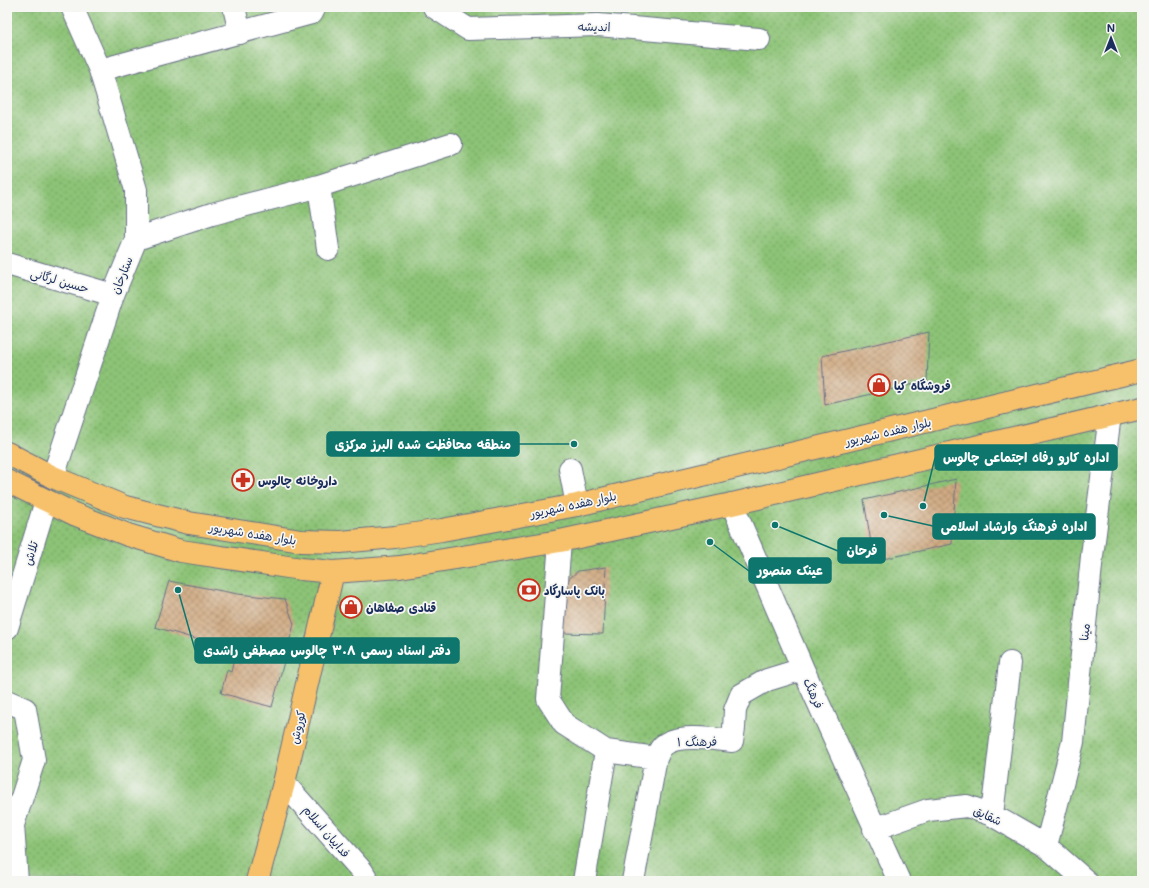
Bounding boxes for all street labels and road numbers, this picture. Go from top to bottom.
street label: اندیشه [577,18,611,34]
street label: ستارخان [106,254,136,296]
street label: حسین لرگانی [29,264,91,297]
street label: بلوار هفده شهریور [842,413,933,450]
street label: بلوار هفده شهریور [527,487,618,522]
street label: بلوار هفده شهریور [207,518,298,549]
street label: تلاش [19,538,41,567]
street label: مینا [1075,622,1093,642]
street label: فرهنگ [800,675,828,711]
street label: کوروش [285,709,310,746]
street label: فرهنگ ۱ [677,733,717,749]
street label: فداییان اسلام [298,801,354,862]
street label: شقایق [971,802,1005,828]

